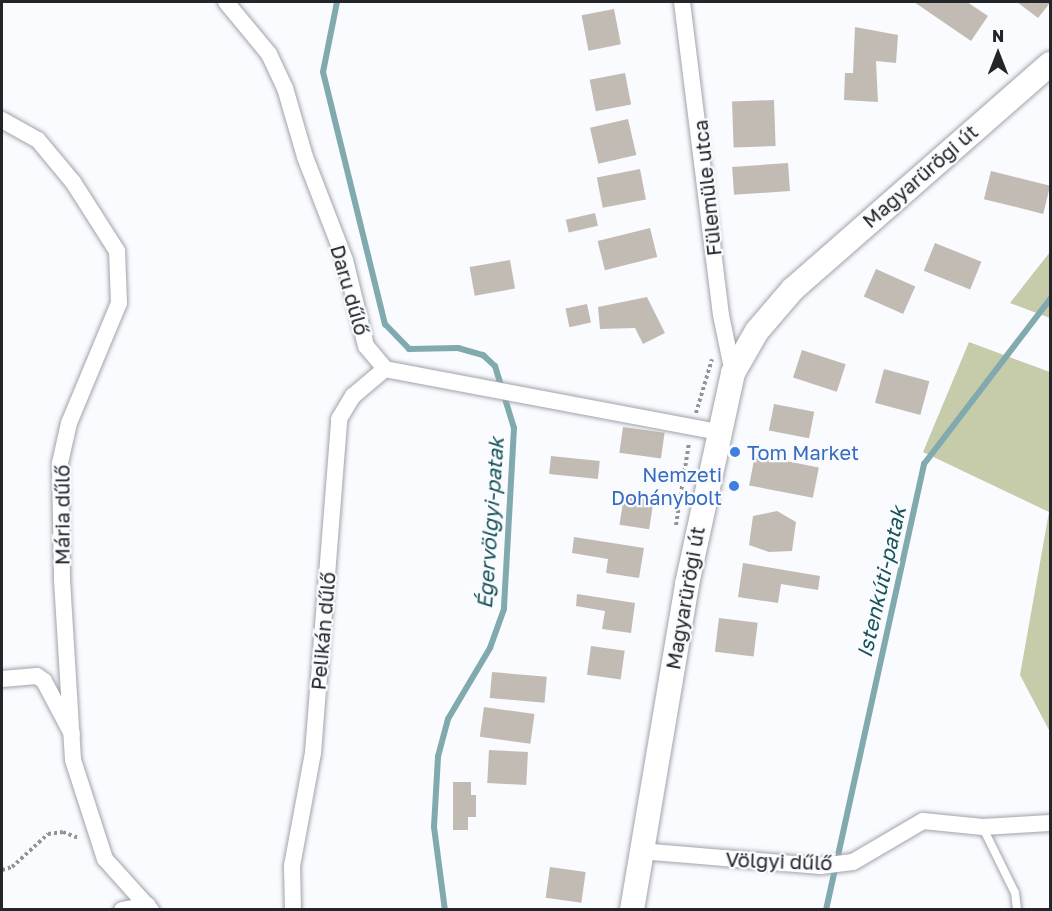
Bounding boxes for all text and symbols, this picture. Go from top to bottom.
north arrow [968,24,1028,84]
text: N [992,26,1004,46]
street label: Fülemüle utca [688,119,726,257]
street label: Magyarürögi út [857,119,983,233]
street label: Daru dűlő [326,242,374,338]
water label: Égervölgyi-patak [471,436,509,610]
place label: Tom Market [747,440,859,464]
marker: Tom Market [728,445,742,459]
place label: Nemzeti Dohánybolt [611,462,722,509]
street label: Mária dűlő [50,465,74,565]
marker: Nemzeti Dohánybolt [727,479,741,493]
water label: Istenkúti-patak [851,504,911,660]
street label: Magyarürögi út [661,525,709,671]
street label: Pelikán dűlő [306,571,340,691]
street label: Völgyi dűlő [725,847,833,875]

